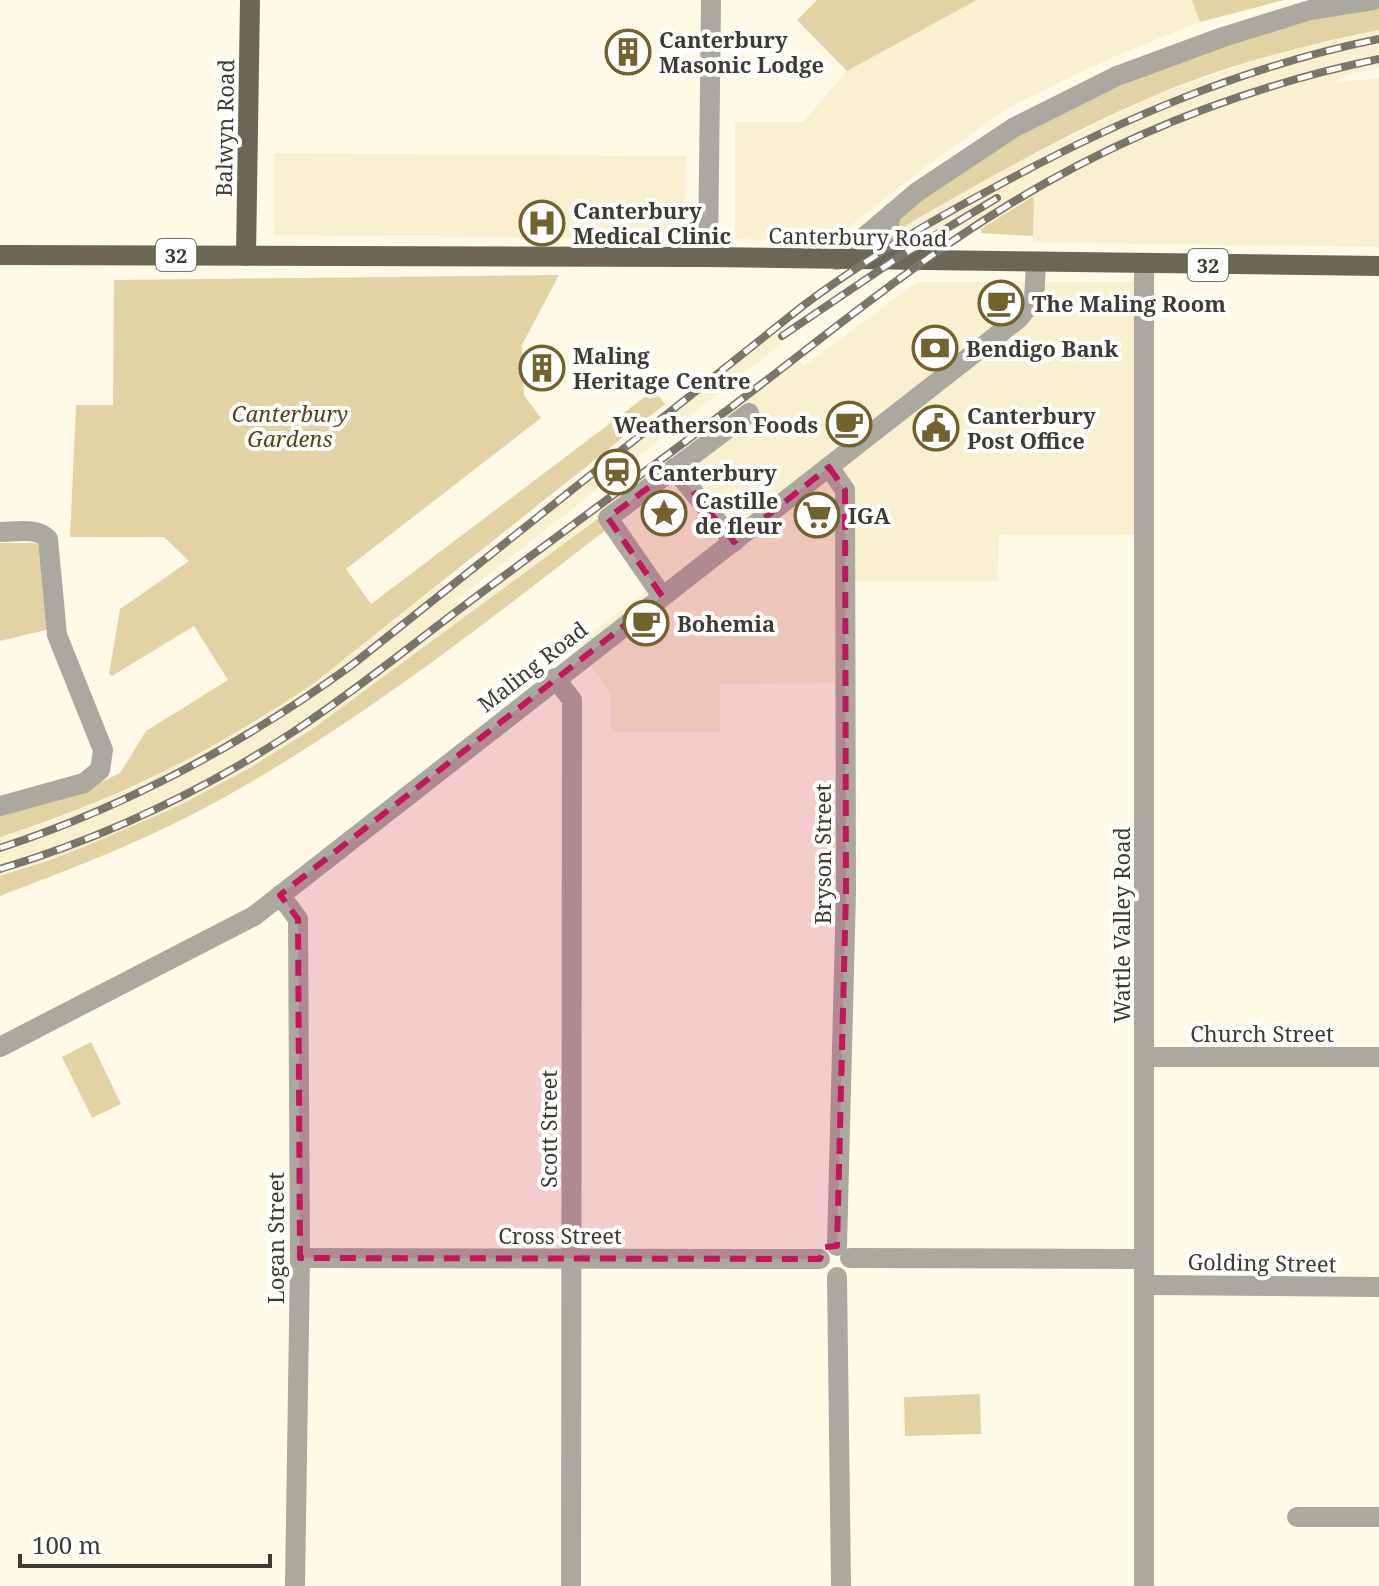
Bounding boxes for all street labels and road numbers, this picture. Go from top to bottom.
street label: Balwyn Road [208,58,240,197]
street label: Canterbury Road [768,219,948,253]
road number: 32 [156,239,196,271]
road number: 32 [1188,249,1228,281]
street label: Maling Road [471,613,593,718]
street label: Bryson Street [807,783,837,925]
street label: Wattle Valley Road [1106,826,1136,1023]
street label: Church Street [1190,1018,1334,1048]
street label: Scott Street [533,1070,563,1188]
street label: Logan Street [260,1172,290,1304]
street label: Cross Street [498,1220,622,1250]
street label: Golding Street [1187,1246,1337,1278]

